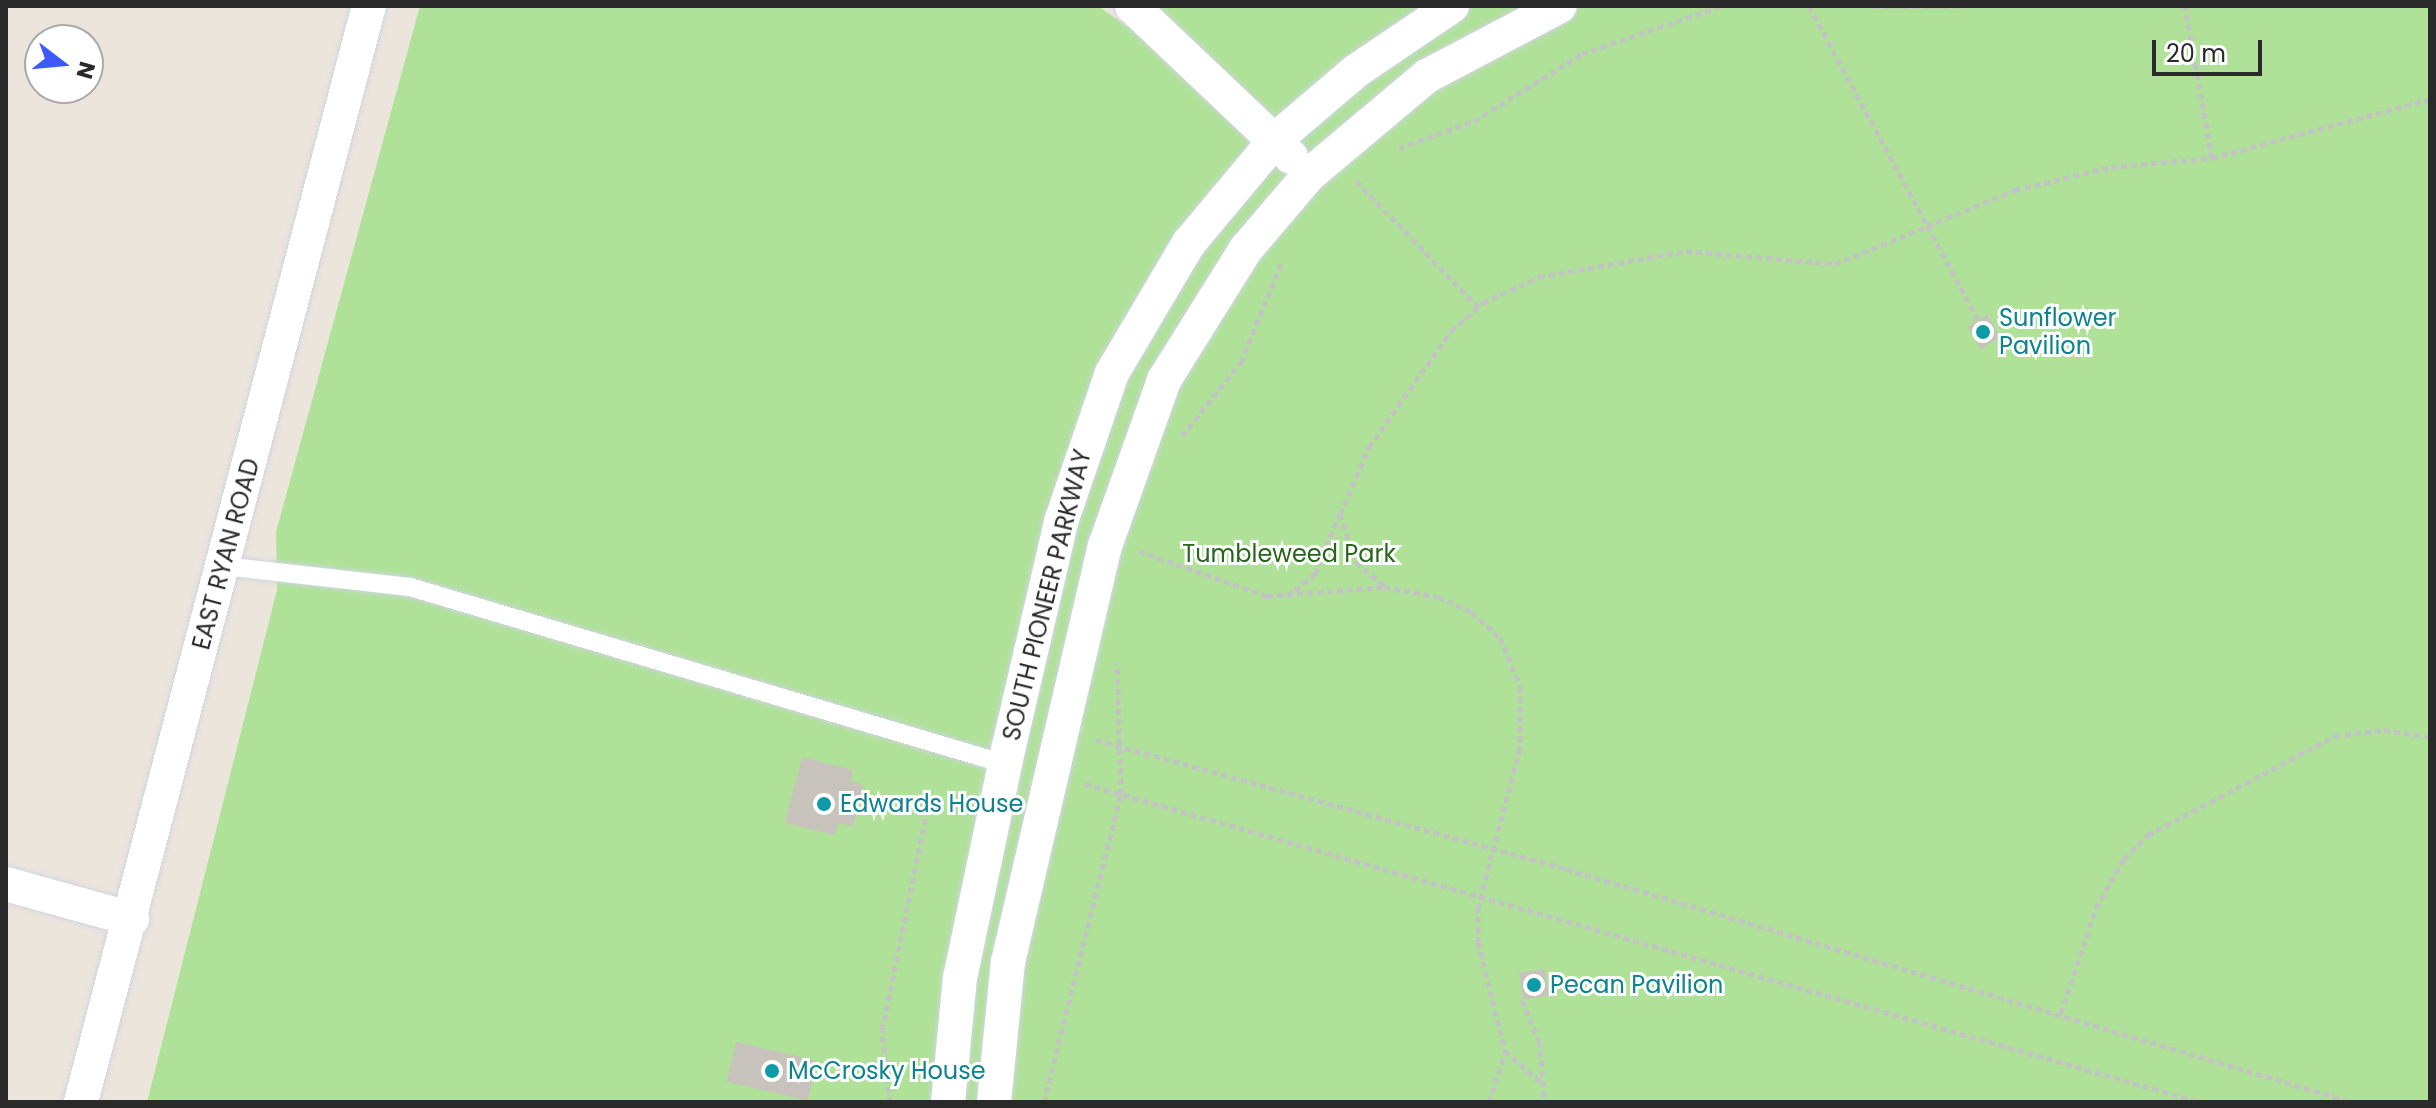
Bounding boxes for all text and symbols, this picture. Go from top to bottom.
north arrow [24,24,104,104]
scale bar [2156,24,2266,74]
text: 20 m [2166,37,2226,70]
text: N [68,58,103,82]
place label: Sunflower Pavilion [1999,304,2116,360]
marker: Sunflower Pavilion [1974,323,1992,341]
street label: SOUTH PIONEER PARKWAY [997,446,1097,744]
street label: EAST RYAN ROAD [187,455,265,653]
park label: Tumbleweed Park [1182,540,1396,568]
place label: Edwards House [840,790,1023,818]
marker: Edwards House [815,795,833,813]
place label: Pecan Pavilion [1550,971,1723,999]
marker: Pecan Pavilion [1525,976,1543,994]
place label: McCrosky House [788,1057,986,1085]
marker: McCrosky House [763,1062,781,1080]

